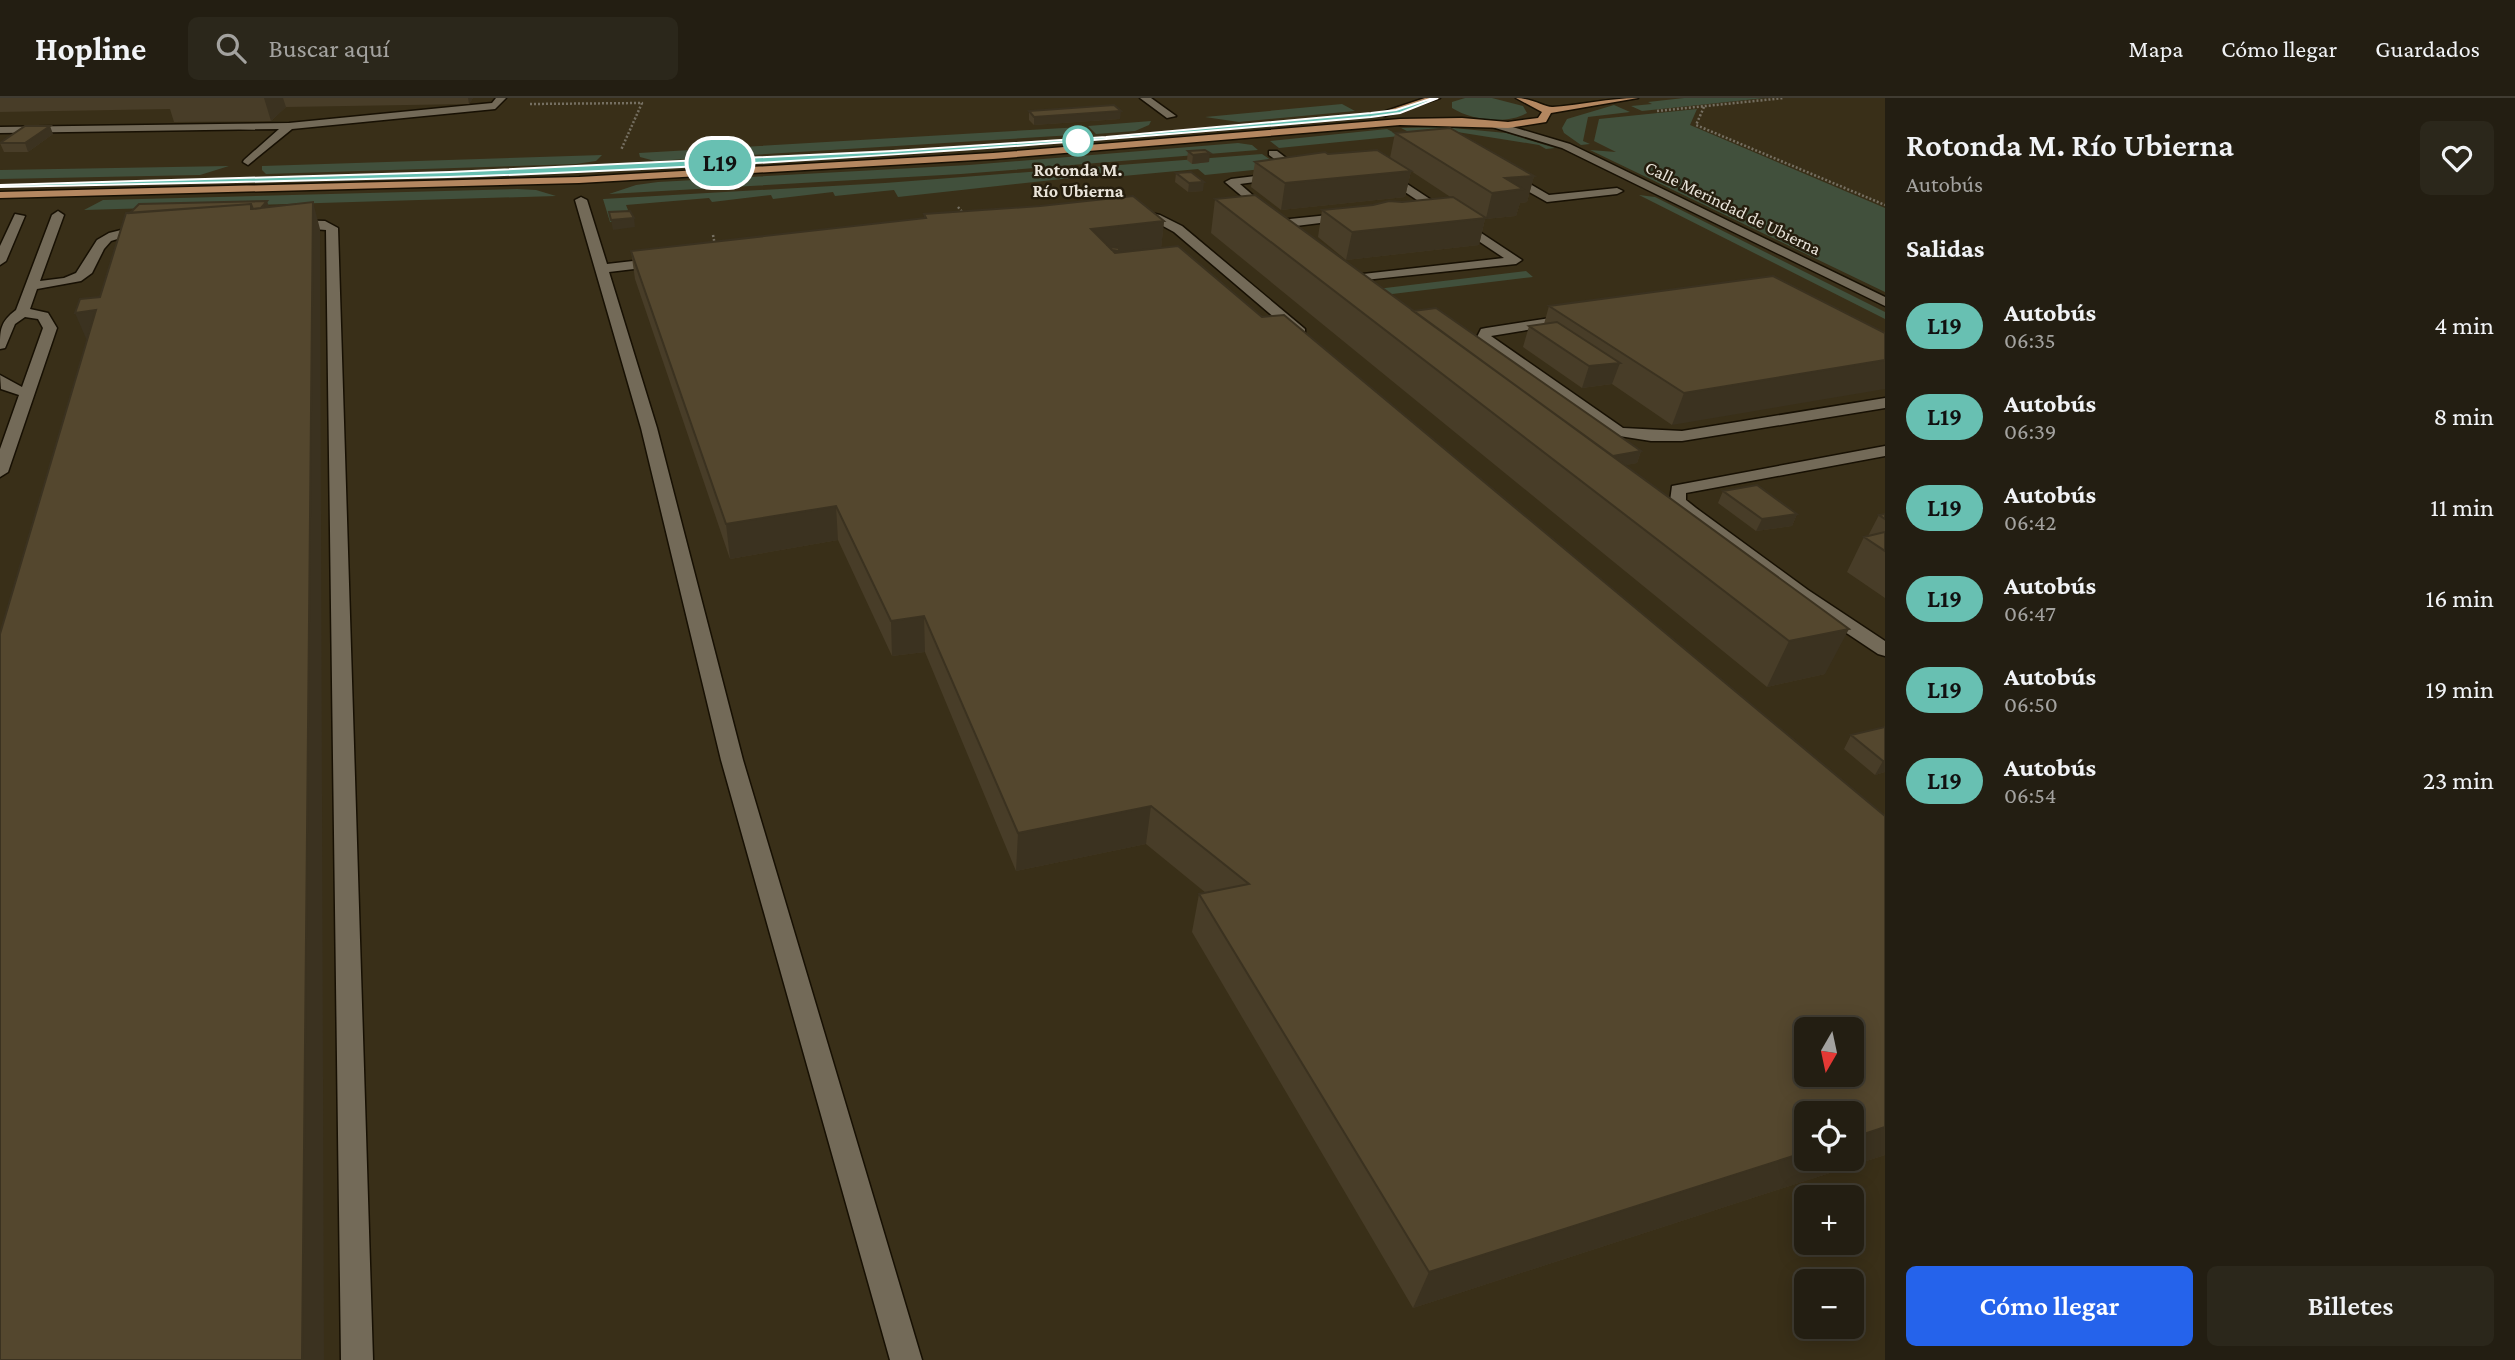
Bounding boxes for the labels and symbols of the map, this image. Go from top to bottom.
marker: Rotonda M. Río Ubierna [1063,126,1093,156]
line badge: L19 [680,140,760,186]
street label: Calle Merindad de Ubierna [1642,157,1824,259]
place label: Rotonda M. Río Ubierna [1032,160,1124,201]
north arrow [1794,1017,1864,1087]

